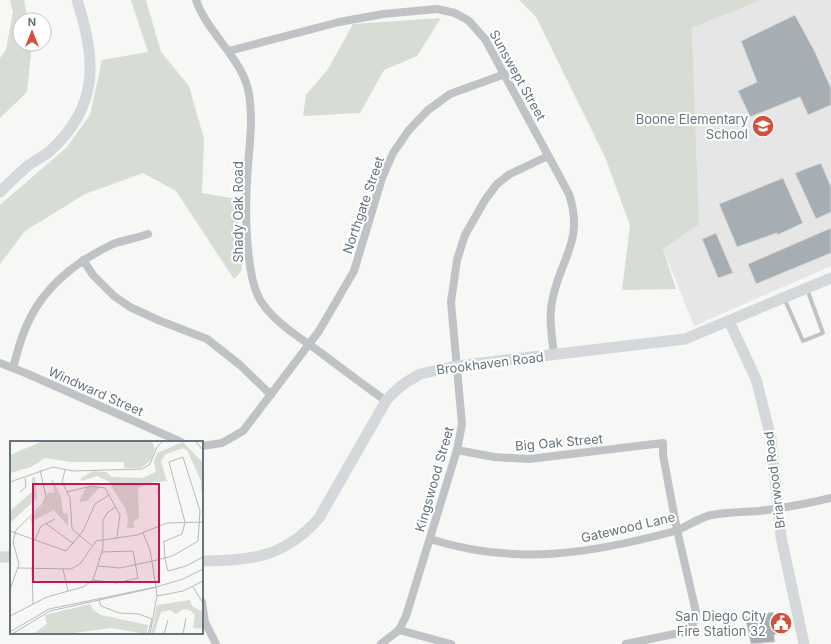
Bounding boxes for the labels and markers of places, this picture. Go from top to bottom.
place label: Boone Elementary School [636,111,748,142]
school or university icon: Boone Elementary School [750,113,776,139]
place label: San Diego City Fire Station 32 [675,608,766,639]
public building icon: San Diego City Fire Station 32 [768,610,794,636]

